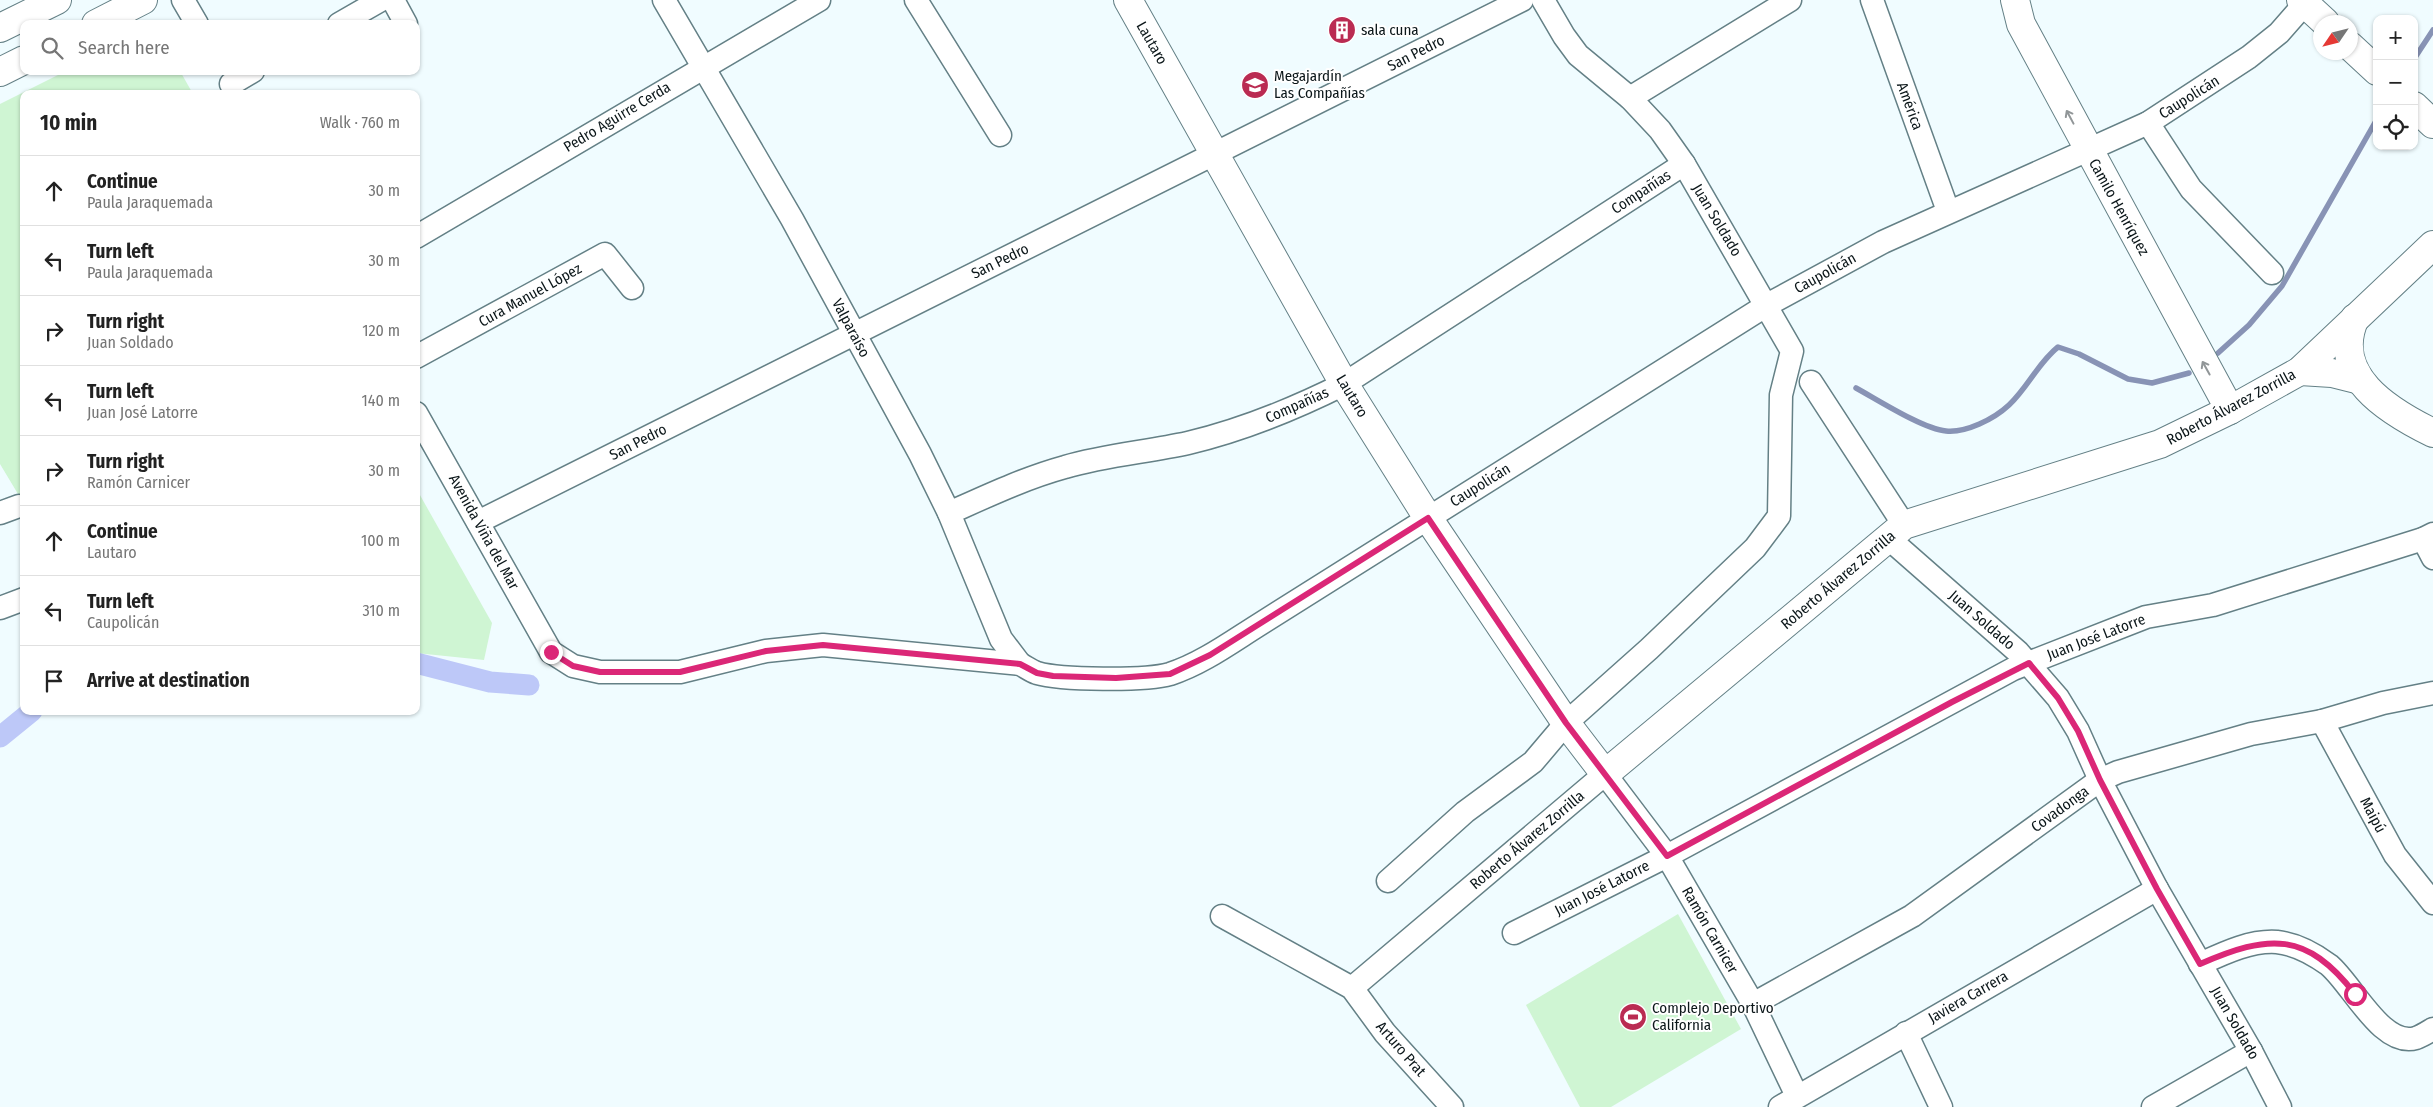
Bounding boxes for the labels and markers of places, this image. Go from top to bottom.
building icon: sala cuna [1327,15,1357,45]
place label: sala cuna [1361,21,1419,39]
place label: Megajardín Las Compañías [1274,67,1365,102]
school or university icon: Megajardín Las Compañías [1240,70,1270,100]
place label: Complejo Deportivo California [1652,999,1774,1034]
sports icon: Complejo Deportivo California [1618,1002,1648,1032]

